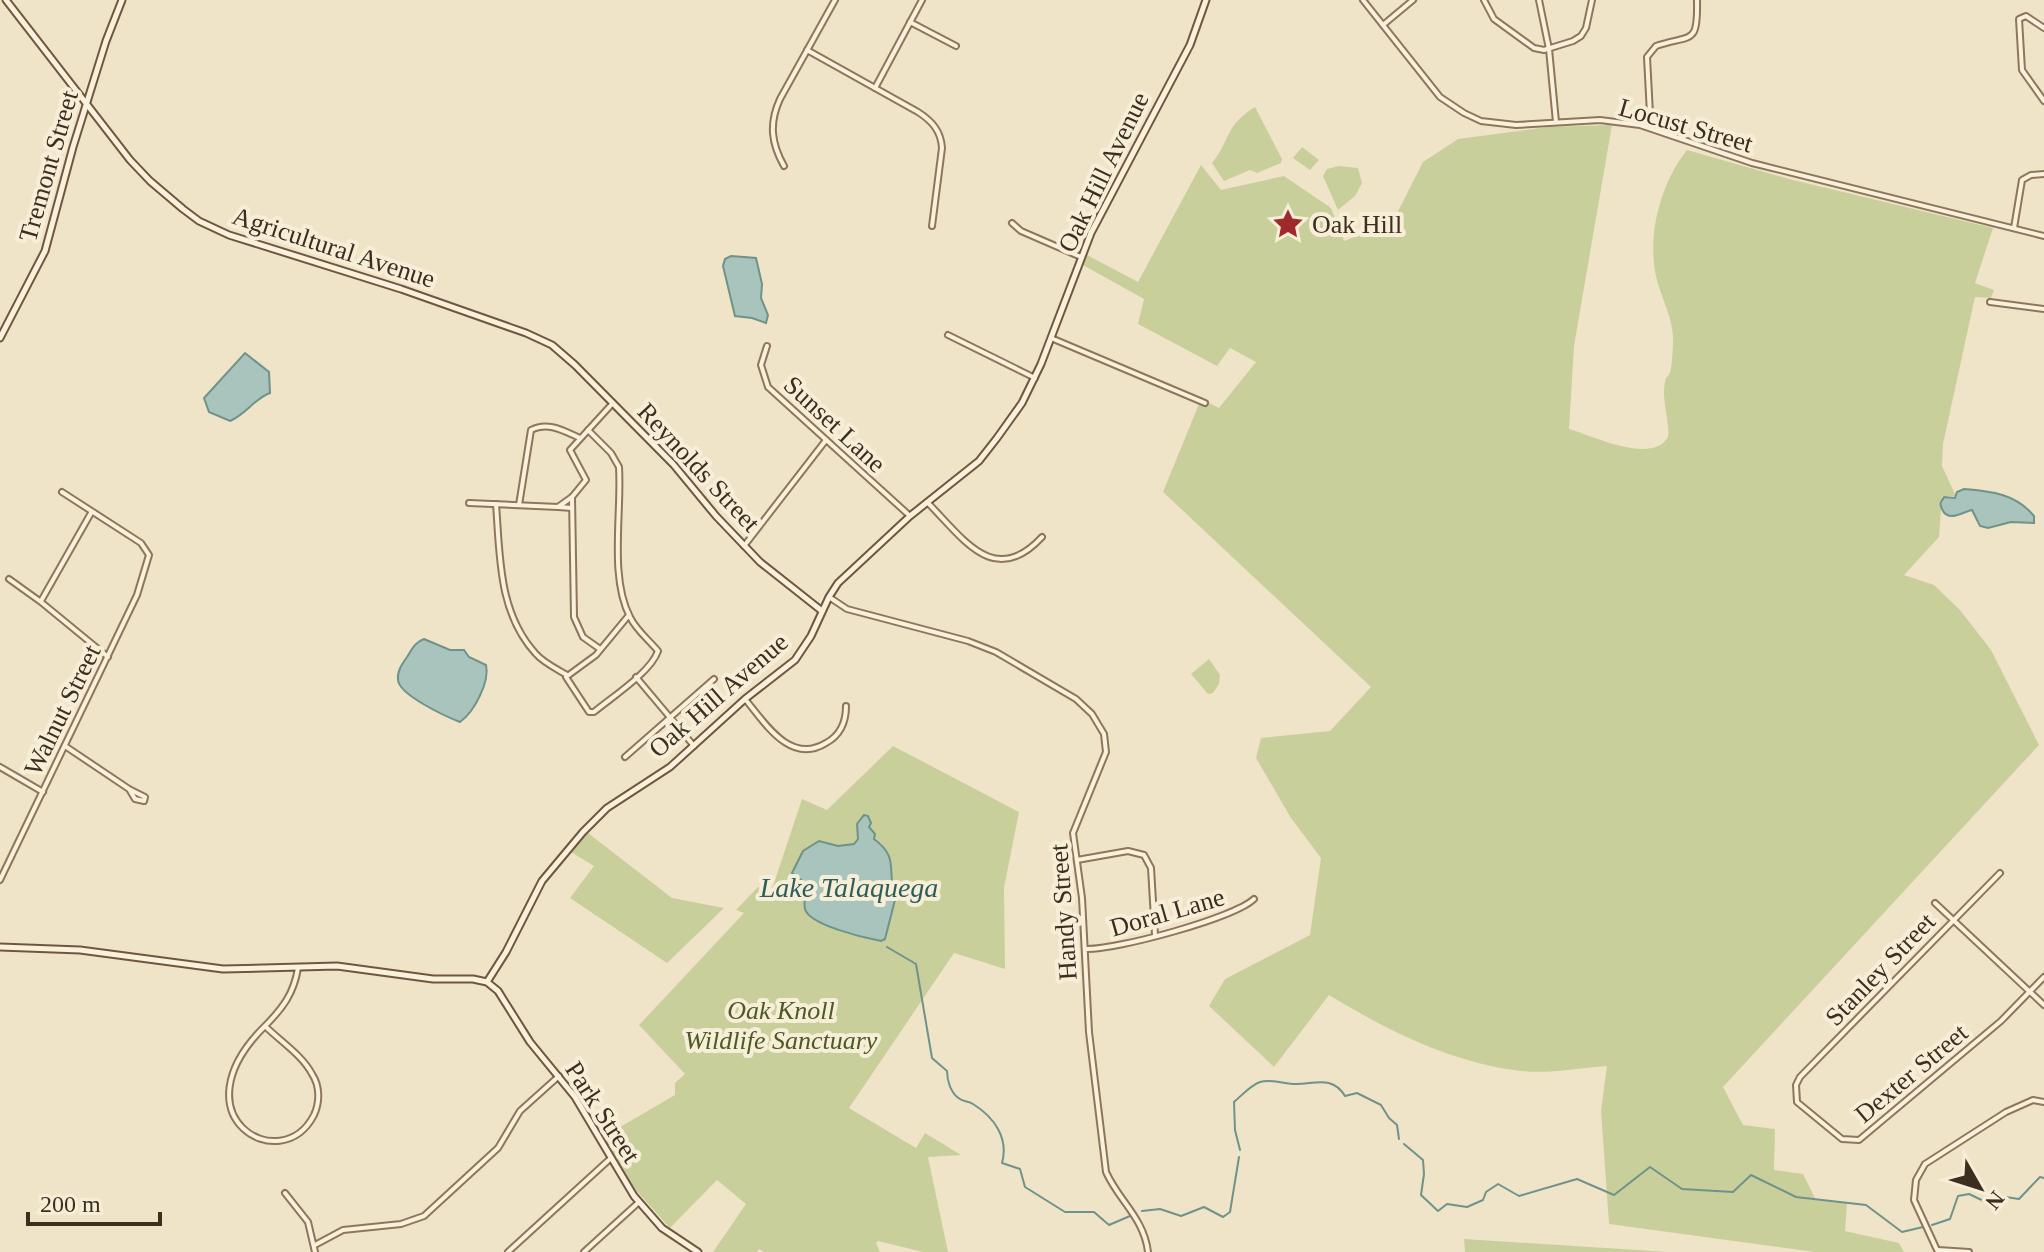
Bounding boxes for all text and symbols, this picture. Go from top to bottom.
street label: Tremont Street [13,87,84,245]
street label: Oak Hill Avenue [1052,88,1155,257]
street label: Locust Street [1616,93,1757,159]
street label: Agricultural Avenue [229,201,439,294]
place icon: Oak Hill [1271,207,1305,241]
place label: Oak Hill [1312,210,1402,239]
street label: Sunset Lane [778,370,891,479]
street label: Reynolds Street [632,397,766,538]
street label: Oak Hill Avenue [643,627,794,763]
street label: Walnut Street [18,640,107,780]
street label: Handy Street [1044,842,1083,981]
water label: Lake Talaquega [759,872,938,903]
street label: Doral Lane [1107,882,1228,943]
street label: Stanley Street [1820,907,1942,1032]
park label: Oak Knoll Wildlife Sanctuary [685,996,878,1055]
street label: Dexter Street [1849,1017,1974,1129]
street label: Park Street [559,1056,646,1169]
north arrow [1940,1148,2020,1228]
scale bar [28,1176,160,1226]
text: N [1980,1186,2010,1214]
text: 200 m [40,1191,101,1217]

